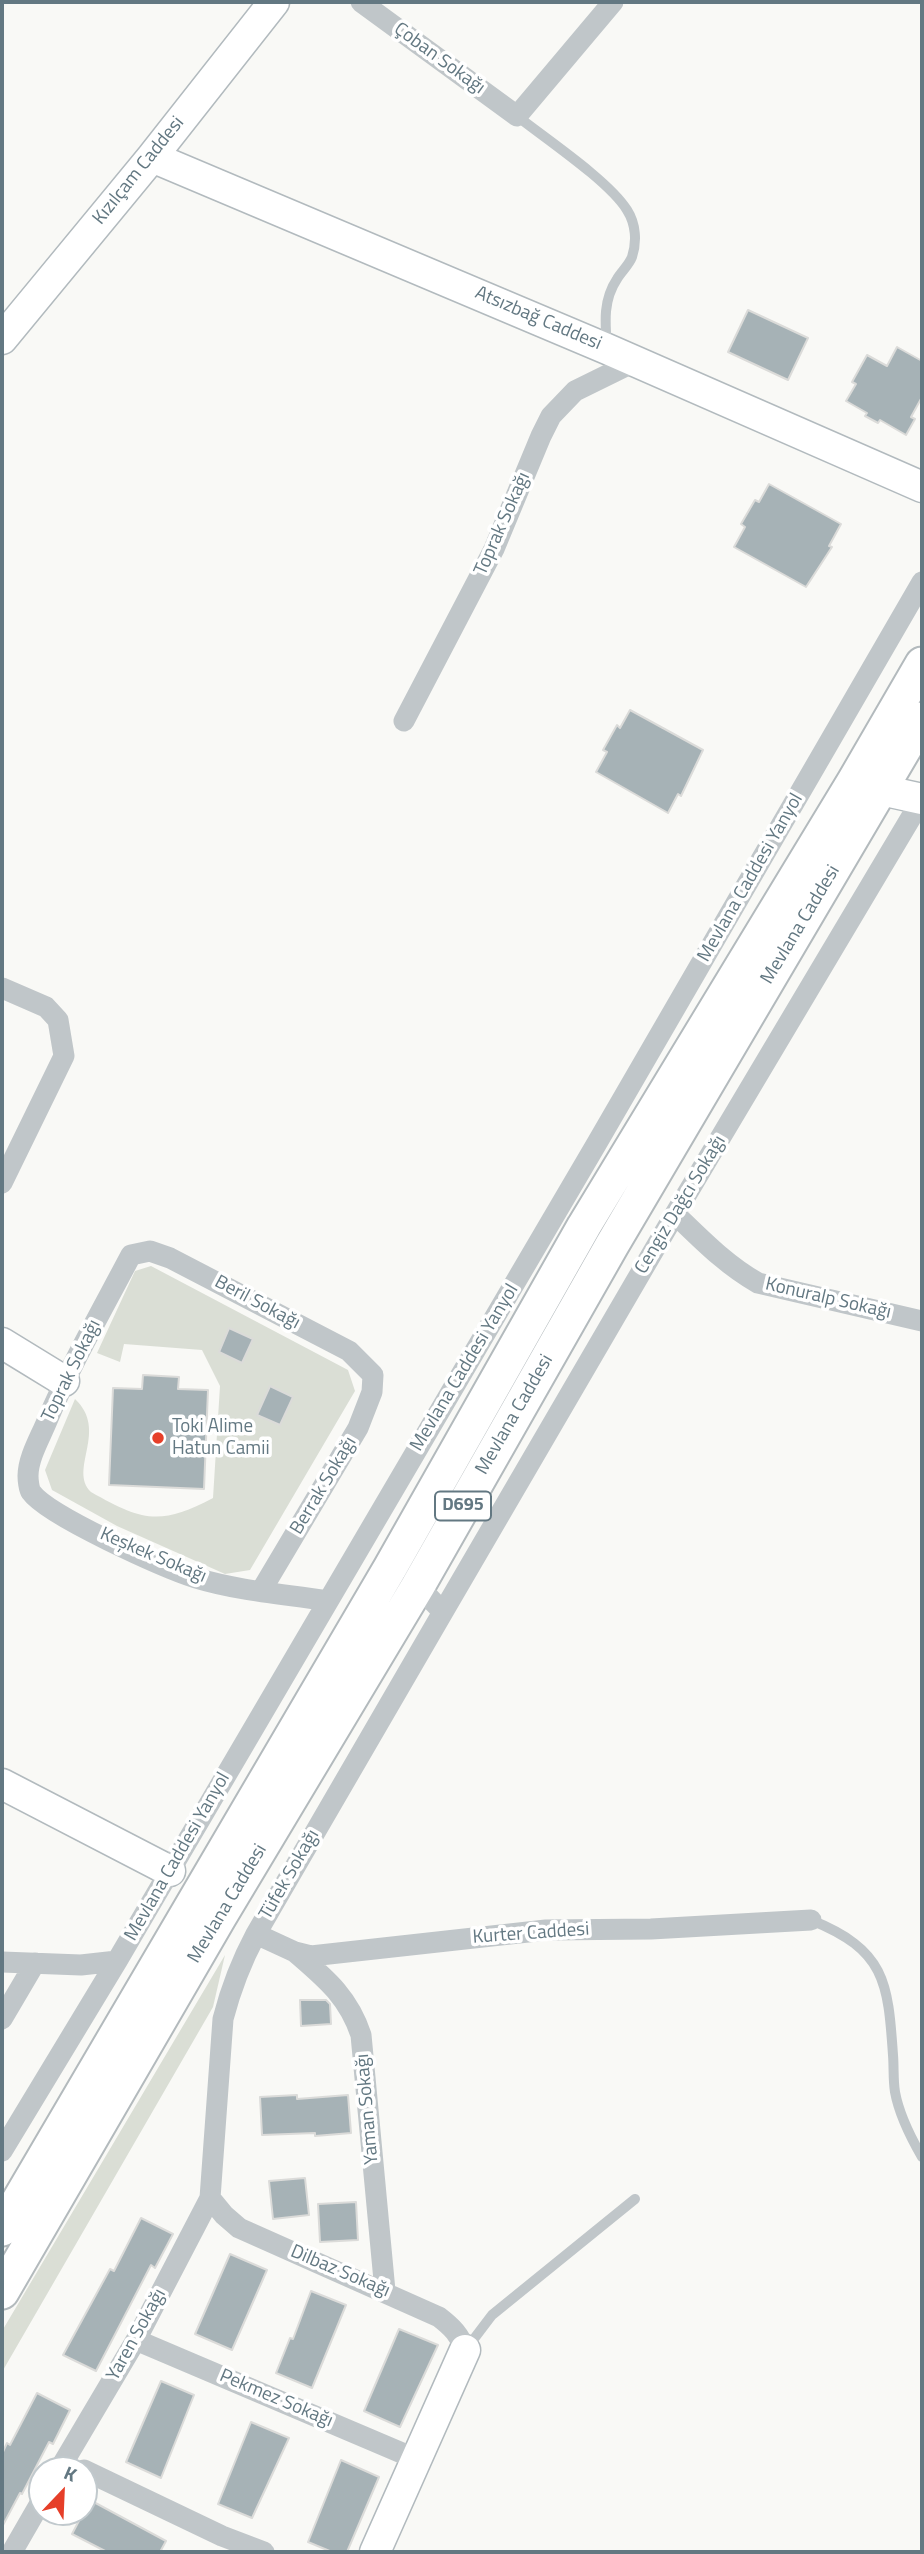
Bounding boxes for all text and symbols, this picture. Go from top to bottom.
street label: Çoban Sokağı [389,18,489,100]
street label: Kızılçam Caddesi [88,112,190,230]
street label: Atsızbağ Caddesi [471,282,605,356]
street label: Toprak Sokağı [470,469,536,579]
street label: Mevlana Caddesi Yanyol [693,790,809,966]
street label: Mevlana Caddesi [757,861,845,989]
street label: Cengiz Dağcı Sokağı [631,1132,731,1278]
street label: Beril Sokağı [210,1271,304,1335]
street label: Konuralp Sokağı [763,1273,893,1325]
street label: Mevlana Caddesi Yanyol [406,1280,524,1456]
street label: Toprak Sokağı [38,1316,106,1426]
street label: Mevlana Caddesi [471,1351,559,1479]
place label: Toki Alime Hatun Camii [172,1416,270,1460]
marker: Toki Alime Hatun Camii [150,1430,166,1446]
street label: Berrak Sokağı [286,1433,362,1539]
road number: D695 [435,1492,491,1520]
street label: Keşkek Sokağı [96,1523,210,1589]
street label: Mevlana Caddesi Yanyol [120,1769,236,1945]
street label: Tüfek Sokağı [255,1826,325,1924]
street label: Mevlana Caddesi [184,1840,272,1968]
street label: Kurter Caddesi [472,1919,590,1949]
street label: Yaman Sokağı [352,2053,384,2165]
street label: Dilbaz Sokağı [287,2241,393,2303]
street label: Yaren Sokağı [102,2285,172,2385]
street label: Pekmez Sokağı [216,2365,336,2433]
north arrow [28,2456,98,2526]
text: K [60,2457,81,2489]

